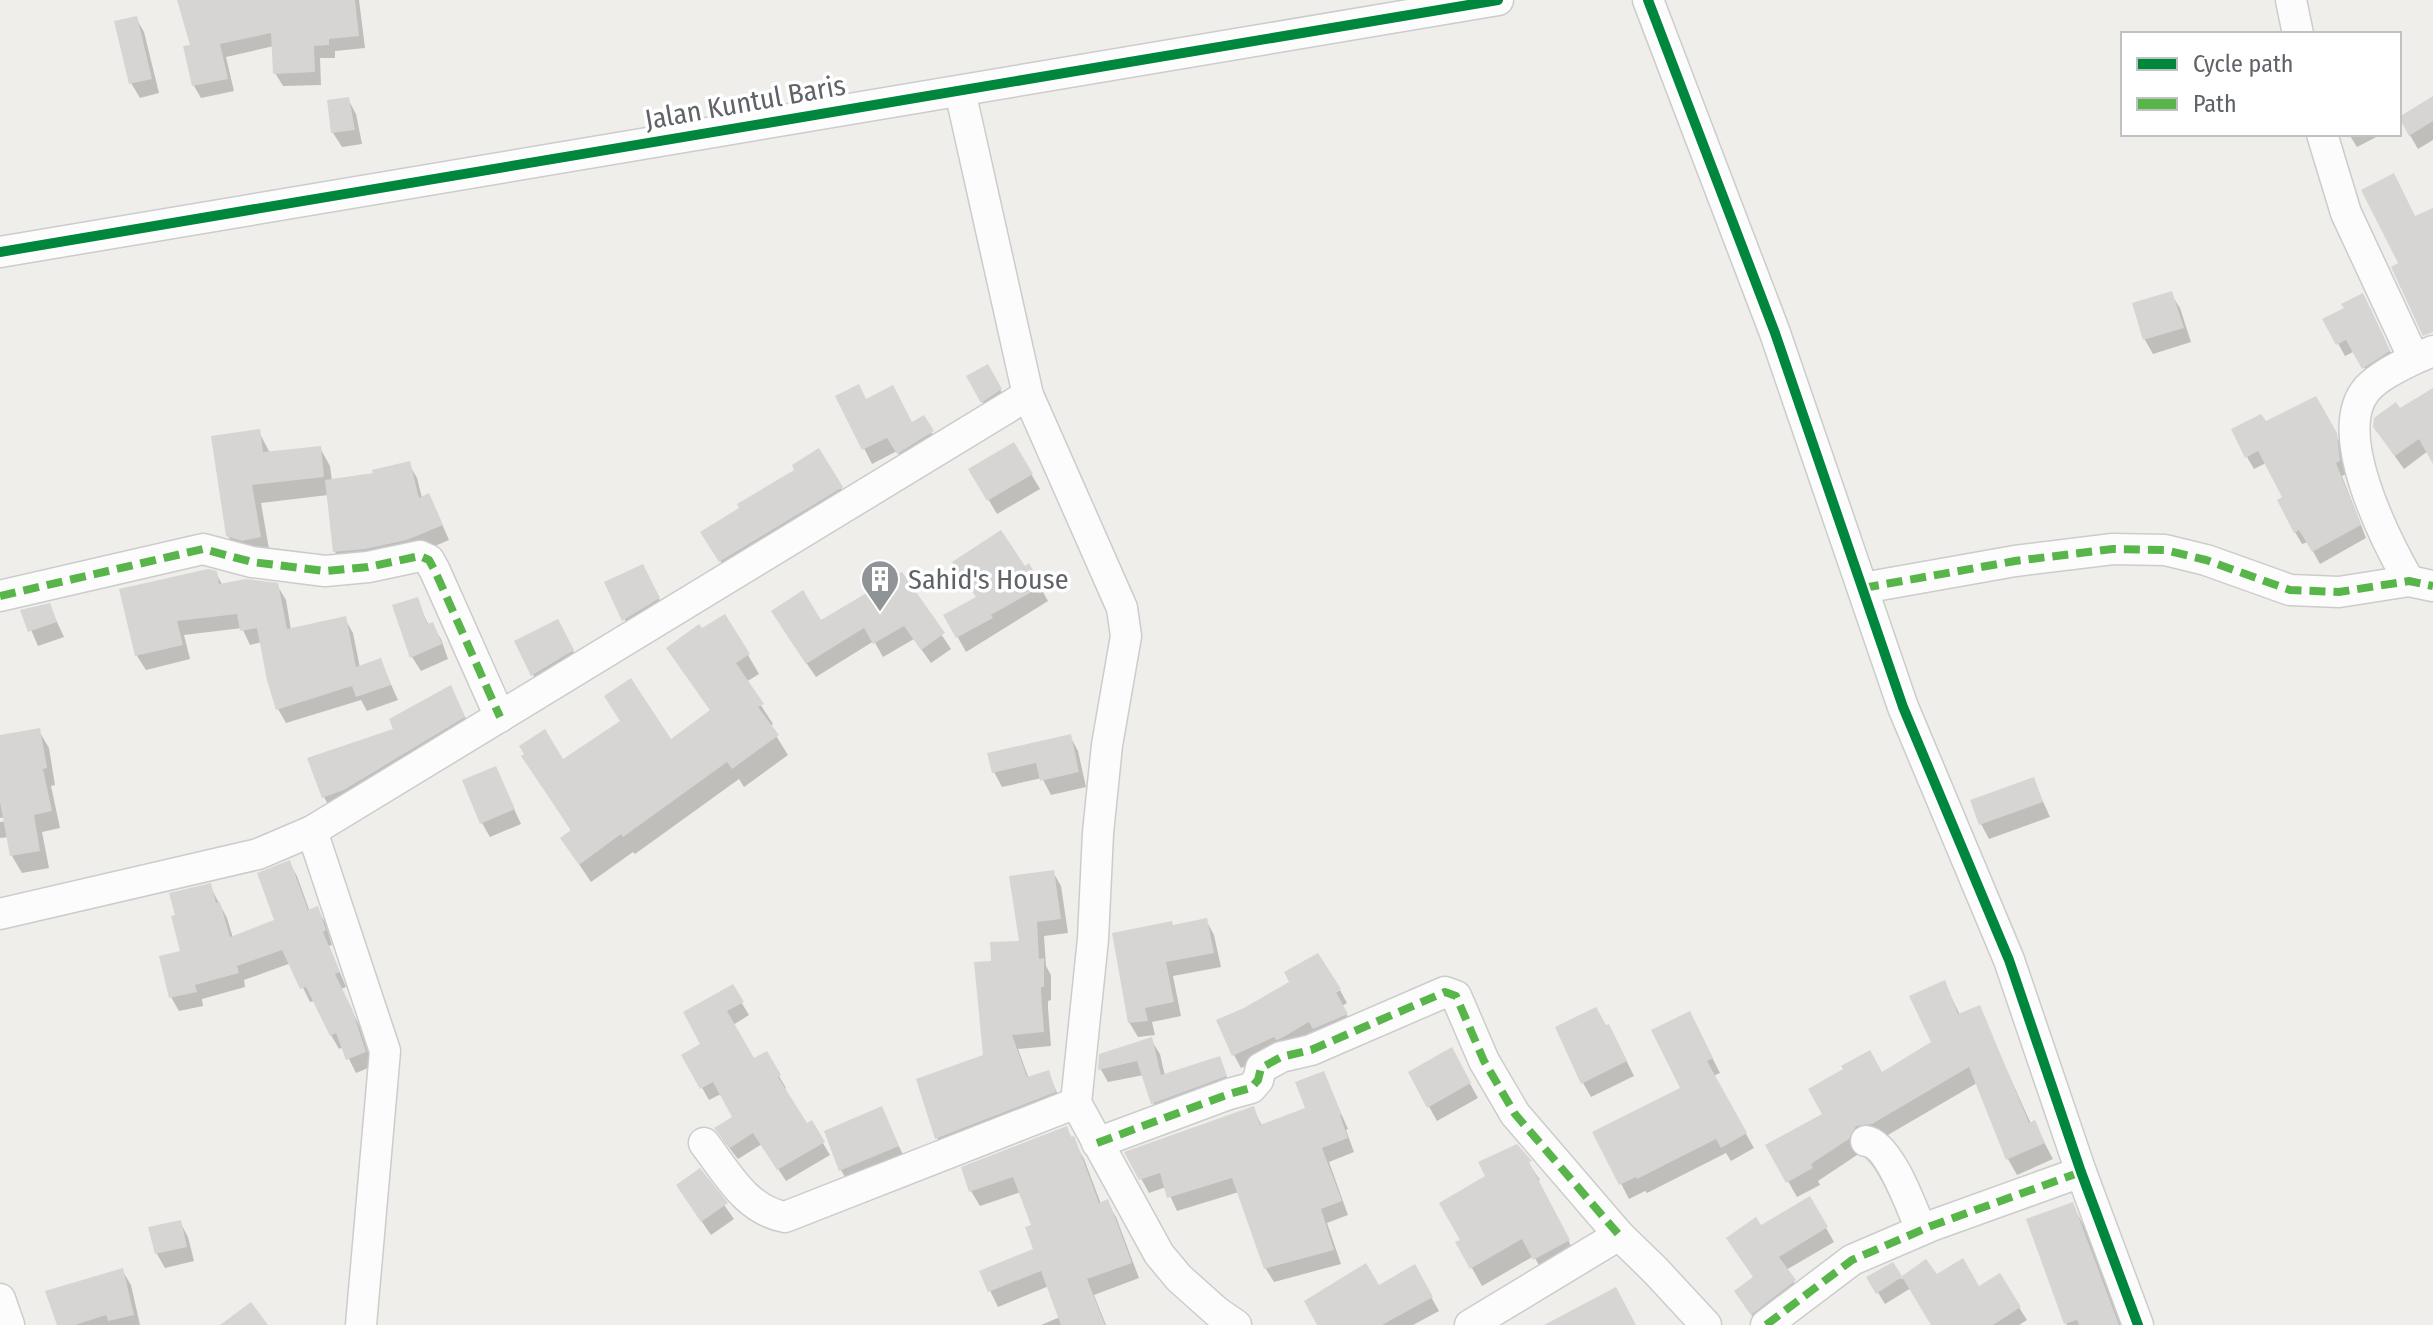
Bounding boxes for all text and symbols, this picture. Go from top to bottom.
legend [2121,32,2401,136]
text: Cycle path [2193,50,2293,78]
street label: Jalan Kuntul Baris [642,69,848,136]
text: Path [2193,90,2237,118]
building icon: Sahid's House [859,558,901,613]
place label: Sahid's House [908,563,1068,596]

